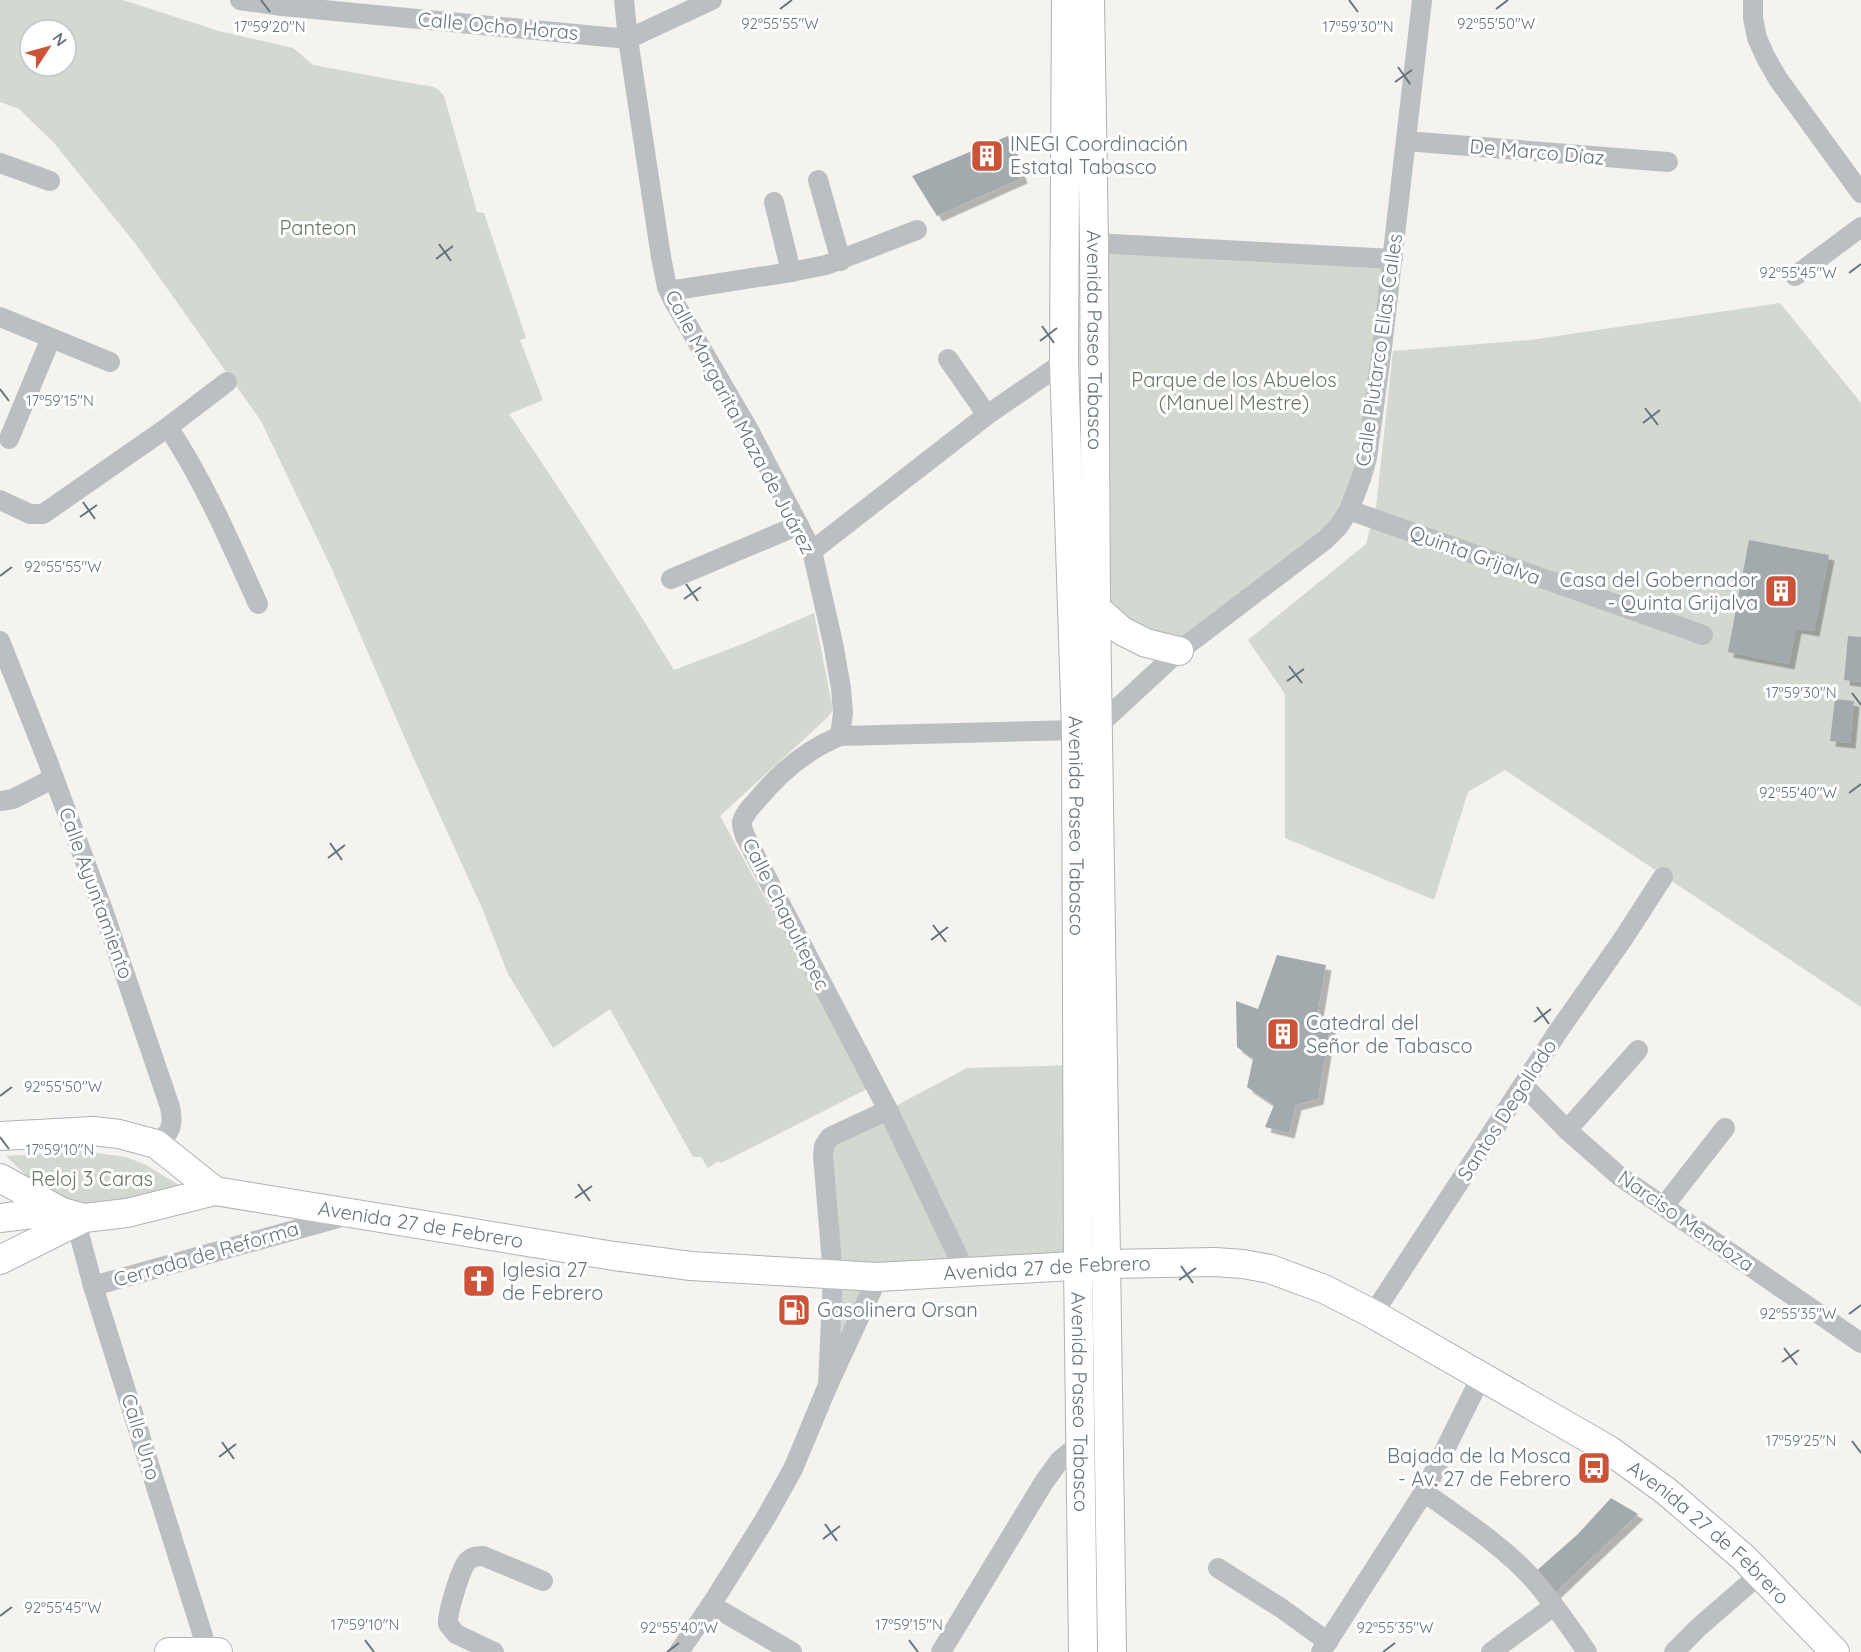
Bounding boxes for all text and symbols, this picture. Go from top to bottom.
street label: Calle Ocho Horas [417,6,579,45]
text: 92°55'55"W [741,14,819,33]
text: 92°55'50"W [1457,14,1536,33]
text: 17°59'20"N [234,17,306,36]
text: 17°59'30"N [1322,17,1394,36]
north arrow [18,18,78,78]
text: N [49,29,72,50]
place label: INEGI Coordinación Estatal Tabasco [1010,131,1188,179]
street label: De Marco Díaz [1468,133,1606,170]
building icon: INEGI Coordinación Estatal Tabasco [969,138,1005,174]
park label: Panteon [279,215,357,240]
street label: Avenida Paseo Tabasco [1082,230,1108,450]
street label: Calle Plutarco Elías Calles [1350,232,1407,468]
text: 92°55'45"W [1759,263,1837,282]
street label: Calle Margarita Maza de Juárez [660,285,821,558]
park label: Parque de los Abuelos (Manuel Mestre) [1131,367,1337,415]
text: 17°59'15"N [26,391,94,410]
street label: Quinta Grijalva [1406,519,1544,590]
text: 92°55'55"W [24,557,102,576]
place label: Casa del Gobernador - Quinta Grijalva [1560,567,1758,615]
building icon: Casa del Gobernador - Quinta Grijalva [1763,573,1799,609]
text: 17°59'30"N [1765,683,1837,702]
street label: Avenida Paseo Tabasco [1064,715,1090,936]
text: 92°55'40"W [1759,783,1837,802]
street label: Calle Ayuntamiento [54,804,139,982]
street label: Calle Chapultepec [737,834,836,994]
place label: Catedral del Señor de Tabasco [1306,1010,1472,1058]
building icon: Catedral del Señor de Tabasco [1265,1016,1301,1052]
street label: Santos Degollado [1451,1034,1562,1185]
text: 92°55'50"W [24,1077,103,1096]
text: 17°59'10"N [26,1140,94,1159]
street label: Narciso Mendoza [1613,1164,1759,1277]
park label: Reloj 3 Caras [31,1166,153,1191]
street label: Avenida 27 de Febrero [316,1195,525,1253]
street label: Cerrada de Reforma [110,1215,301,1292]
street label: Avenida 27 de Febrero [943,1250,1151,1285]
place label: Iglesia 27 de Febrero [502,1257,603,1305]
church icon: Iglesia 27 de Febrero [461,1263,497,1299]
street label: Avenida Paseo Tabasco [1066,1291,1094,1512]
fuel station icon: Gasolinera Orsan [776,1292,812,1328]
place label: Gasolinera Orsan [817,1297,978,1322]
text: 92°55'35"W [1759,1304,1837,1323]
street label: Calle Uno [117,1391,166,1483]
text: 17°59'25"N [1766,1431,1836,1450]
place label: Bajada de la Mosca - Av. 27 de Febrero [1387,1443,1571,1491]
bus stop icon: Bajada de la Mosca - Av. 27 de Febrero [1576,1450,1612,1486]
street label: Avenida 27 de Febrero [1623,1454,1795,1610]
text: 92°55'45"W [24,1598,102,1617]
text: 17°59'10"N [331,1615,399,1634]
text: 17°59'15"N [875,1615,943,1634]
text: 92°55'40"W [640,1618,718,1637]
text: 92°55'35"W [1356,1618,1434,1637]

